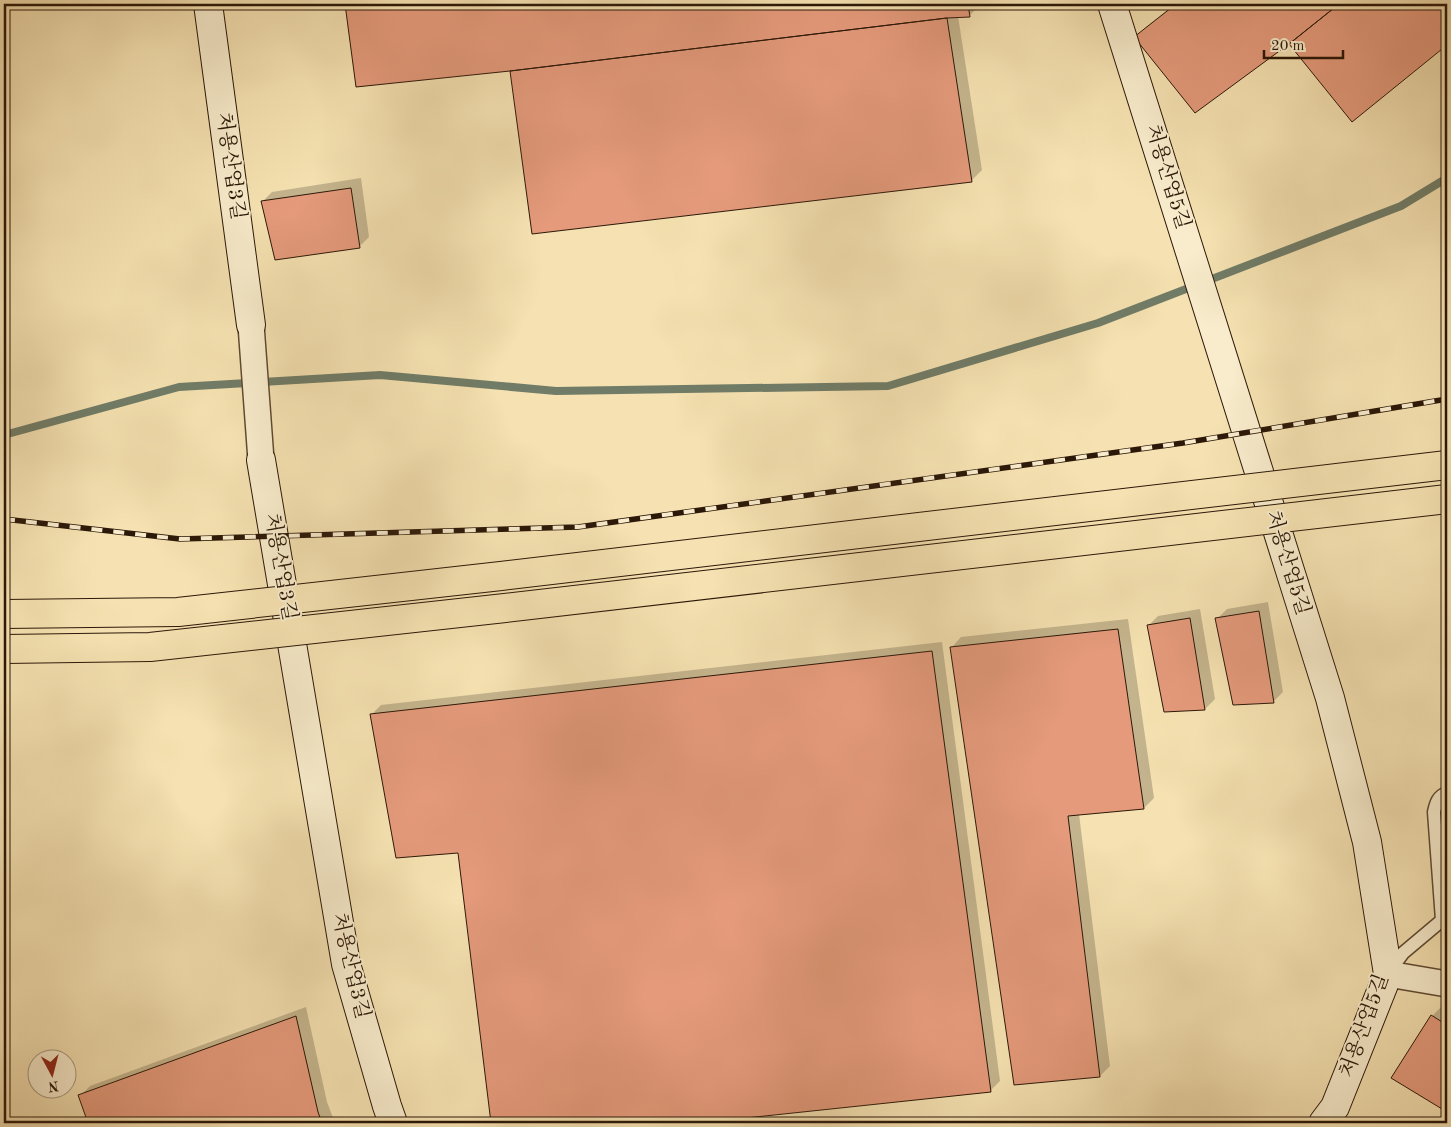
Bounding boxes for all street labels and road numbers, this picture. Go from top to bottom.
street label: 처용산업3길 [213,111,249,221]
street label: 처용산업5길 [1142,122,1194,232]
street label: 처용산업5길 [1262,508,1314,618]
street label: 처용산업3길 [261,512,301,622]
street label: 처용산업3길 [328,911,374,1021]
street label: 처용산업5길 [1335,971,1393,1080]

